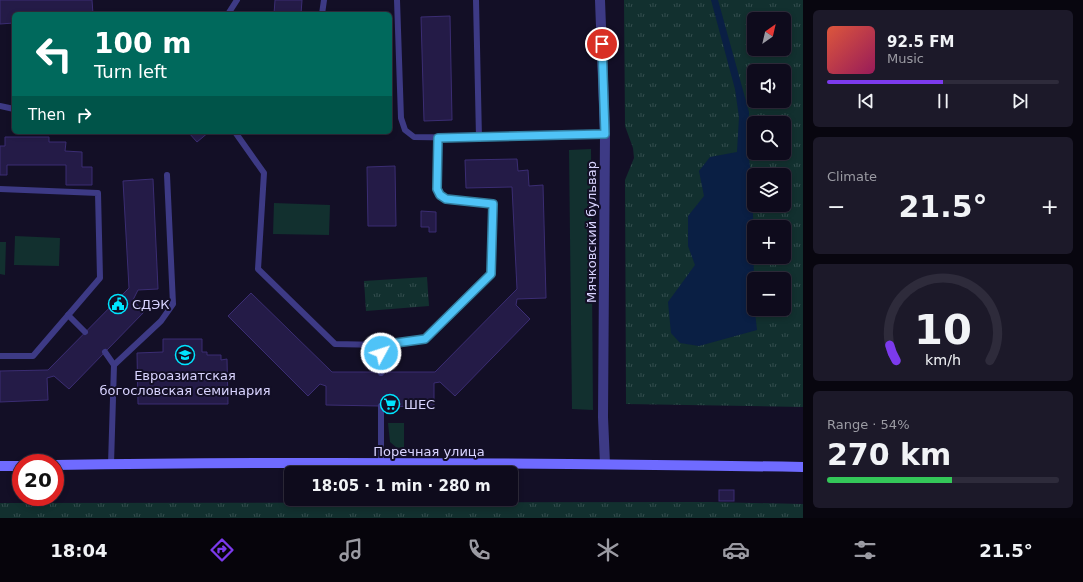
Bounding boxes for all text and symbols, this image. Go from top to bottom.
north arrow [747,12,791,56]
map controls [747,12,791,316]
text: 100 m [94,27,191,60]
pin [585,27,619,61]
icon: left [28,28,80,80]
icon: arrive [591,33,613,55]
text: 92.5 FM [887,33,954,51]
text: Music [887,51,924,66]
text: Turn left [94,61,167,82]
button: sound [747,64,791,108]
icon: previous [855,90,877,112]
icon: pause [932,90,954,112]
icon: next [1009,90,1031,112]
icon: right [73,104,95,126]
text: Then [28,106,65,124]
button: search [747,116,791,160]
street label: Мячковский бульвар [584,161,599,303]
button: layers [747,168,791,212]
text: Climate [827,169,877,184]
text: 21.5° [898,189,988,224]
text: − [827,194,845,219]
text: + [1041,194,1059,219]
button: + [747,220,791,264]
button: − [747,272,791,316]
public building icon: СДЭК [107,293,129,315]
place label: СДЭК [132,297,170,312]
text: 10 [914,304,972,353]
position arrow [360,332,402,374]
school or university icon: Евроазиатская богословская семинария [174,344,196,366]
text: km/h [925,351,961,367]
place label: Евроазиатская богословская семинария [99,368,271,398]
supermarket icon: ШЕС [379,393,401,415]
place label: ШЕС [404,397,435,412]
text: Range · 54% [827,417,910,432]
text: 270 km [827,437,951,472]
street label: Поречная улица [373,444,485,459]
speed limit sign: 20 [12,454,64,506]
text: 18:05 · 1 min · 280 m [311,477,491,495]
icon: directions [208,536,236,564]
icon: music [337,536,365,564]
icon: phone [465,536,493,564]
icon: climate [594,536,622,564]
icon: car [722,536,750,564]
icon: filters [851,536,879,564]
text: 18:04 [50,540,108,561]
text: 21.5° [979,540,1033,561]

